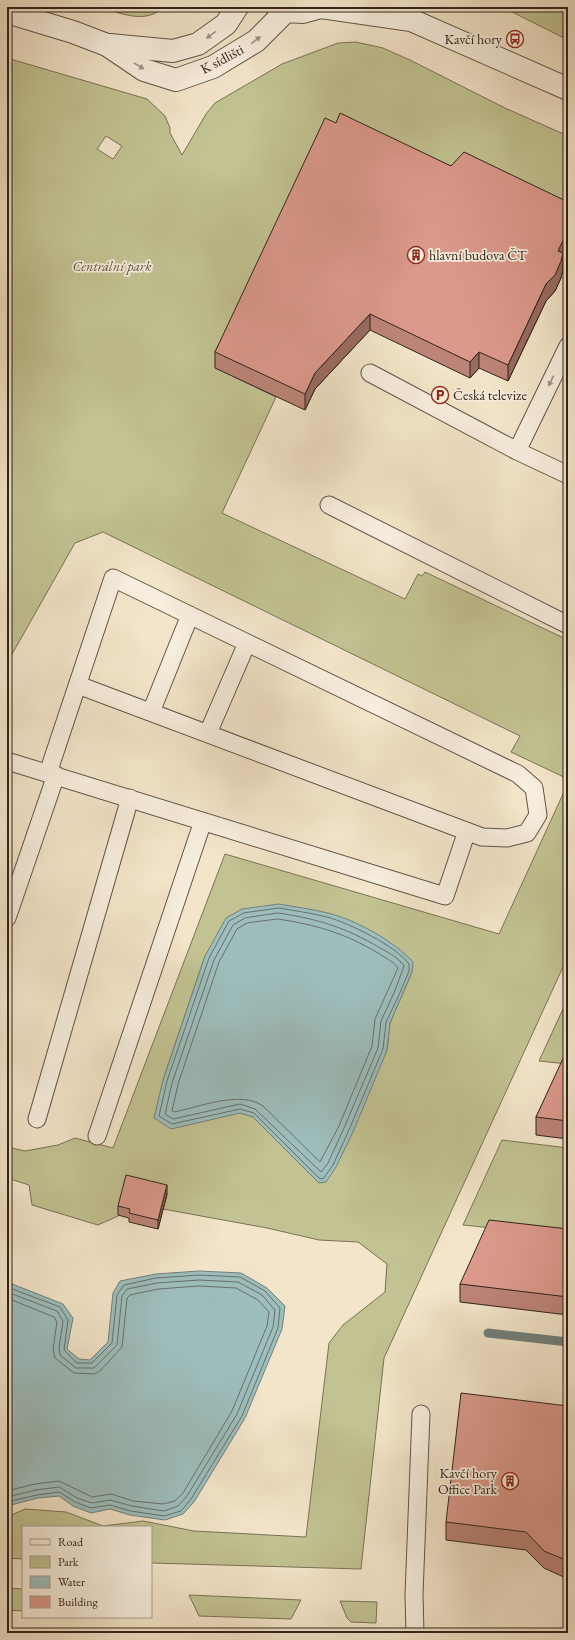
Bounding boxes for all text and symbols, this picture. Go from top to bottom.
bus stop icon: Kavčí hory [505,29,525,49]
place label: Kavčí hory [445,30,503,48]
one-way arrow [205,31,216,39]
one-way arrow [251,35,262,44]
street label: K sídlišti [197,40,247,78]
one-way arrow [133,63,145,70]
building icon: hlavní budova ČT [406,245,426,265]
place label: hlavní budova ČT [429,246,527,264]
park label: Centrální park [72,257,152,275]
one-way arrow [548,375,554,387]
parking icon: Česká televize [430,385,450,405]
place label: Česká televize [453,386,527,404]
place label: Kavčí hory Office Park [438,1464,498,1498]
building icon: Kavčí hory Office Park [500,1471,520,1491]
legend [22,1526,152,1618]
text: Road [58,1534,84,1550]
text: Park [58,1554,79,1570]
text: Water [58,1574,85,1590]
text: Building [58,1594,99,1610]

